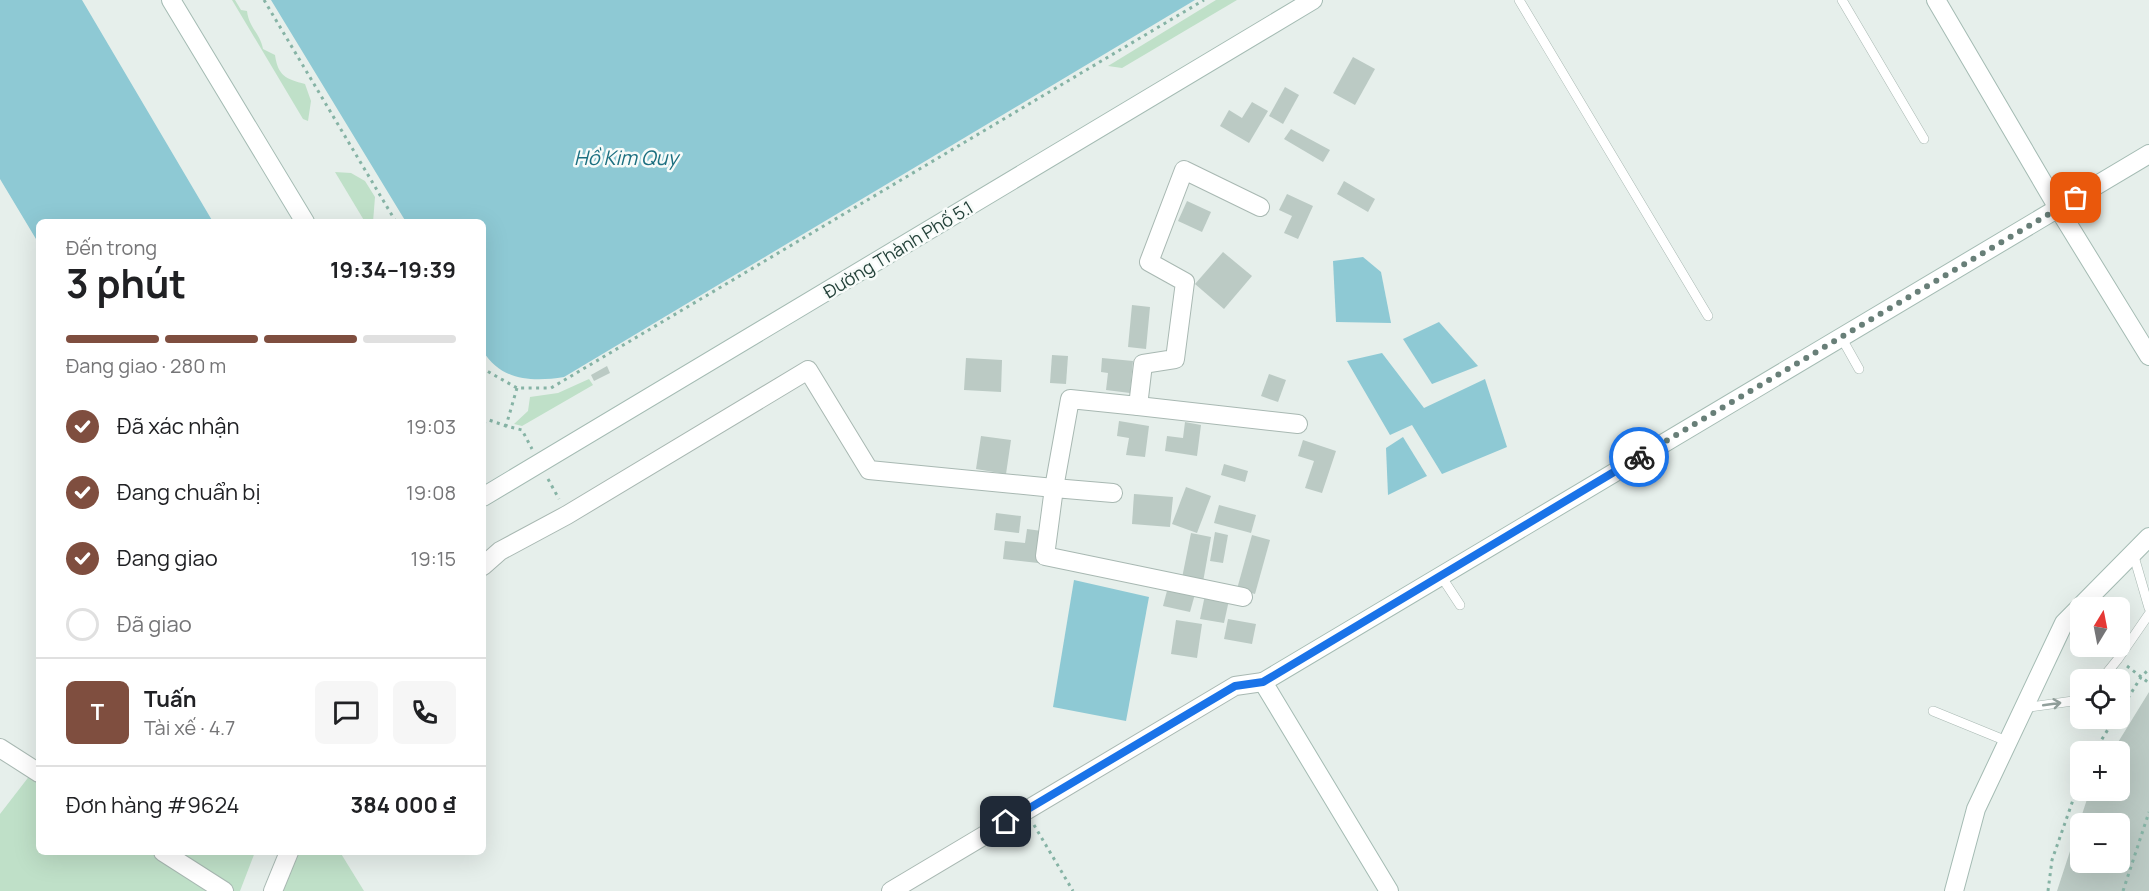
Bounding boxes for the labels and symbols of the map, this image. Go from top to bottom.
water label: Hồ Kim Quy [574,144,680,171]
pin [2050,172,2101,223]
street label: Đường Thành Phố 5.1 [819,195,977,303]
courier [1609,427,1669,487]
north arrow [2070,597,2130,657]
one-way arrow [2041,699,2061,710]
pin [980,796,1031,847]

